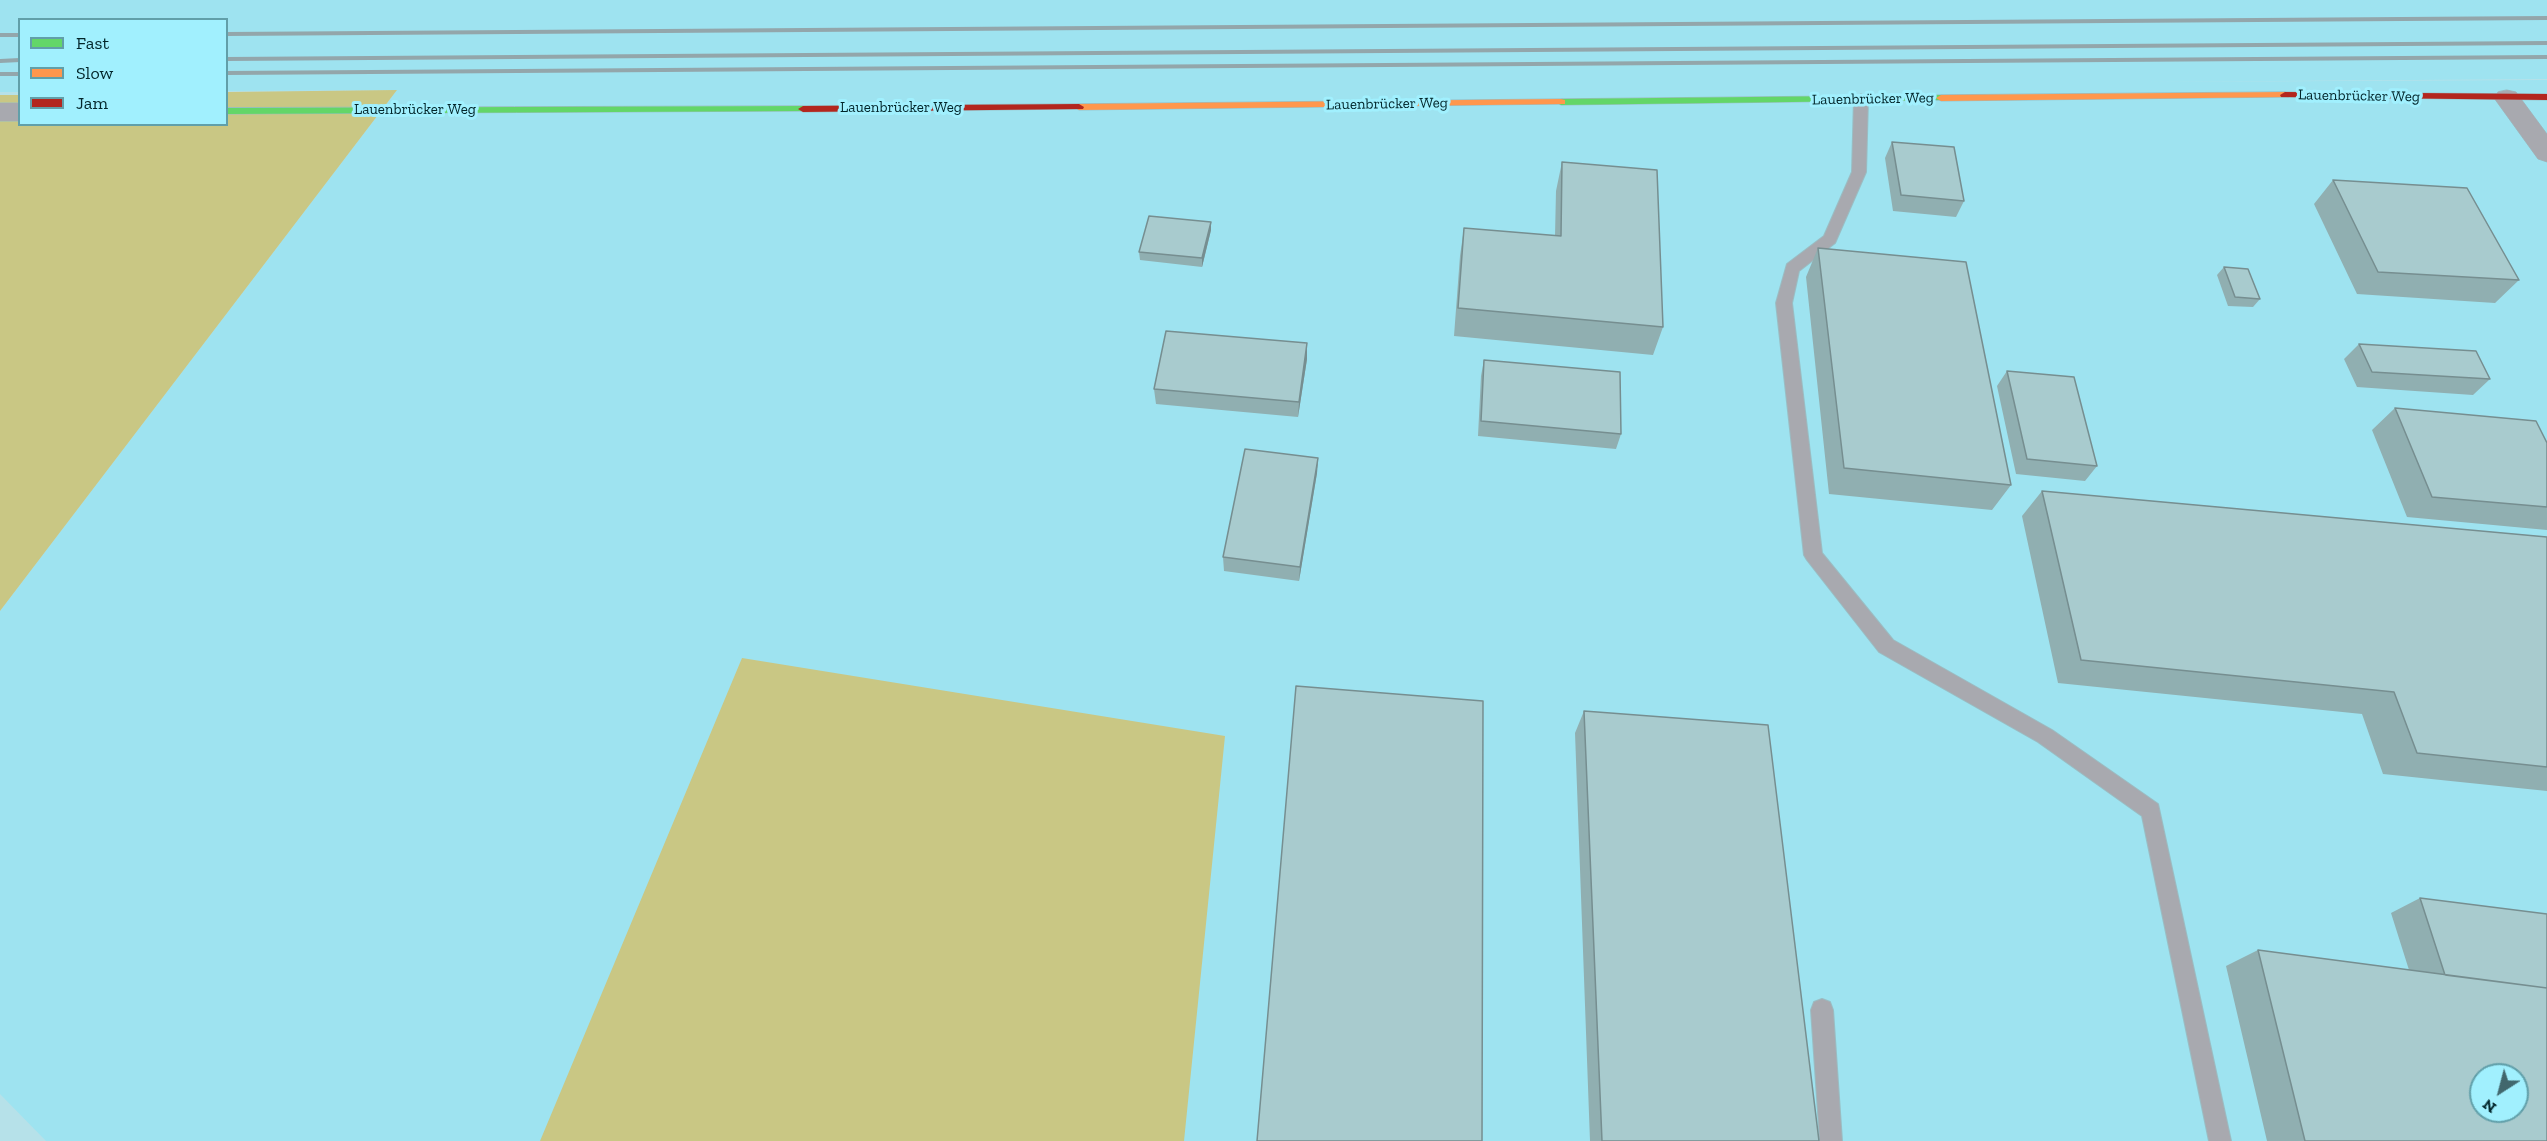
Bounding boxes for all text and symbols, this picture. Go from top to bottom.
legend [18,18,228,126]
text: Fast [76,32,109,54]
text: Slow [76,62,113,84]
street label: Lauenbrücker Weg [2298,86,2420,106]
street label: Lauenbrücker Weg [1812,89,1934,109]
text: Jam [76,92,108,114]
street label: Lauenbrücker Weg [1326,94,1448,114]
street label: Lauenbrücker Weg [840,99,962,117]
street label: Lauenbrücker Weg [354,101,476,119]
north arrow [2469,1063,2529,1123]
text: N [2479,1095,2500,1118]

